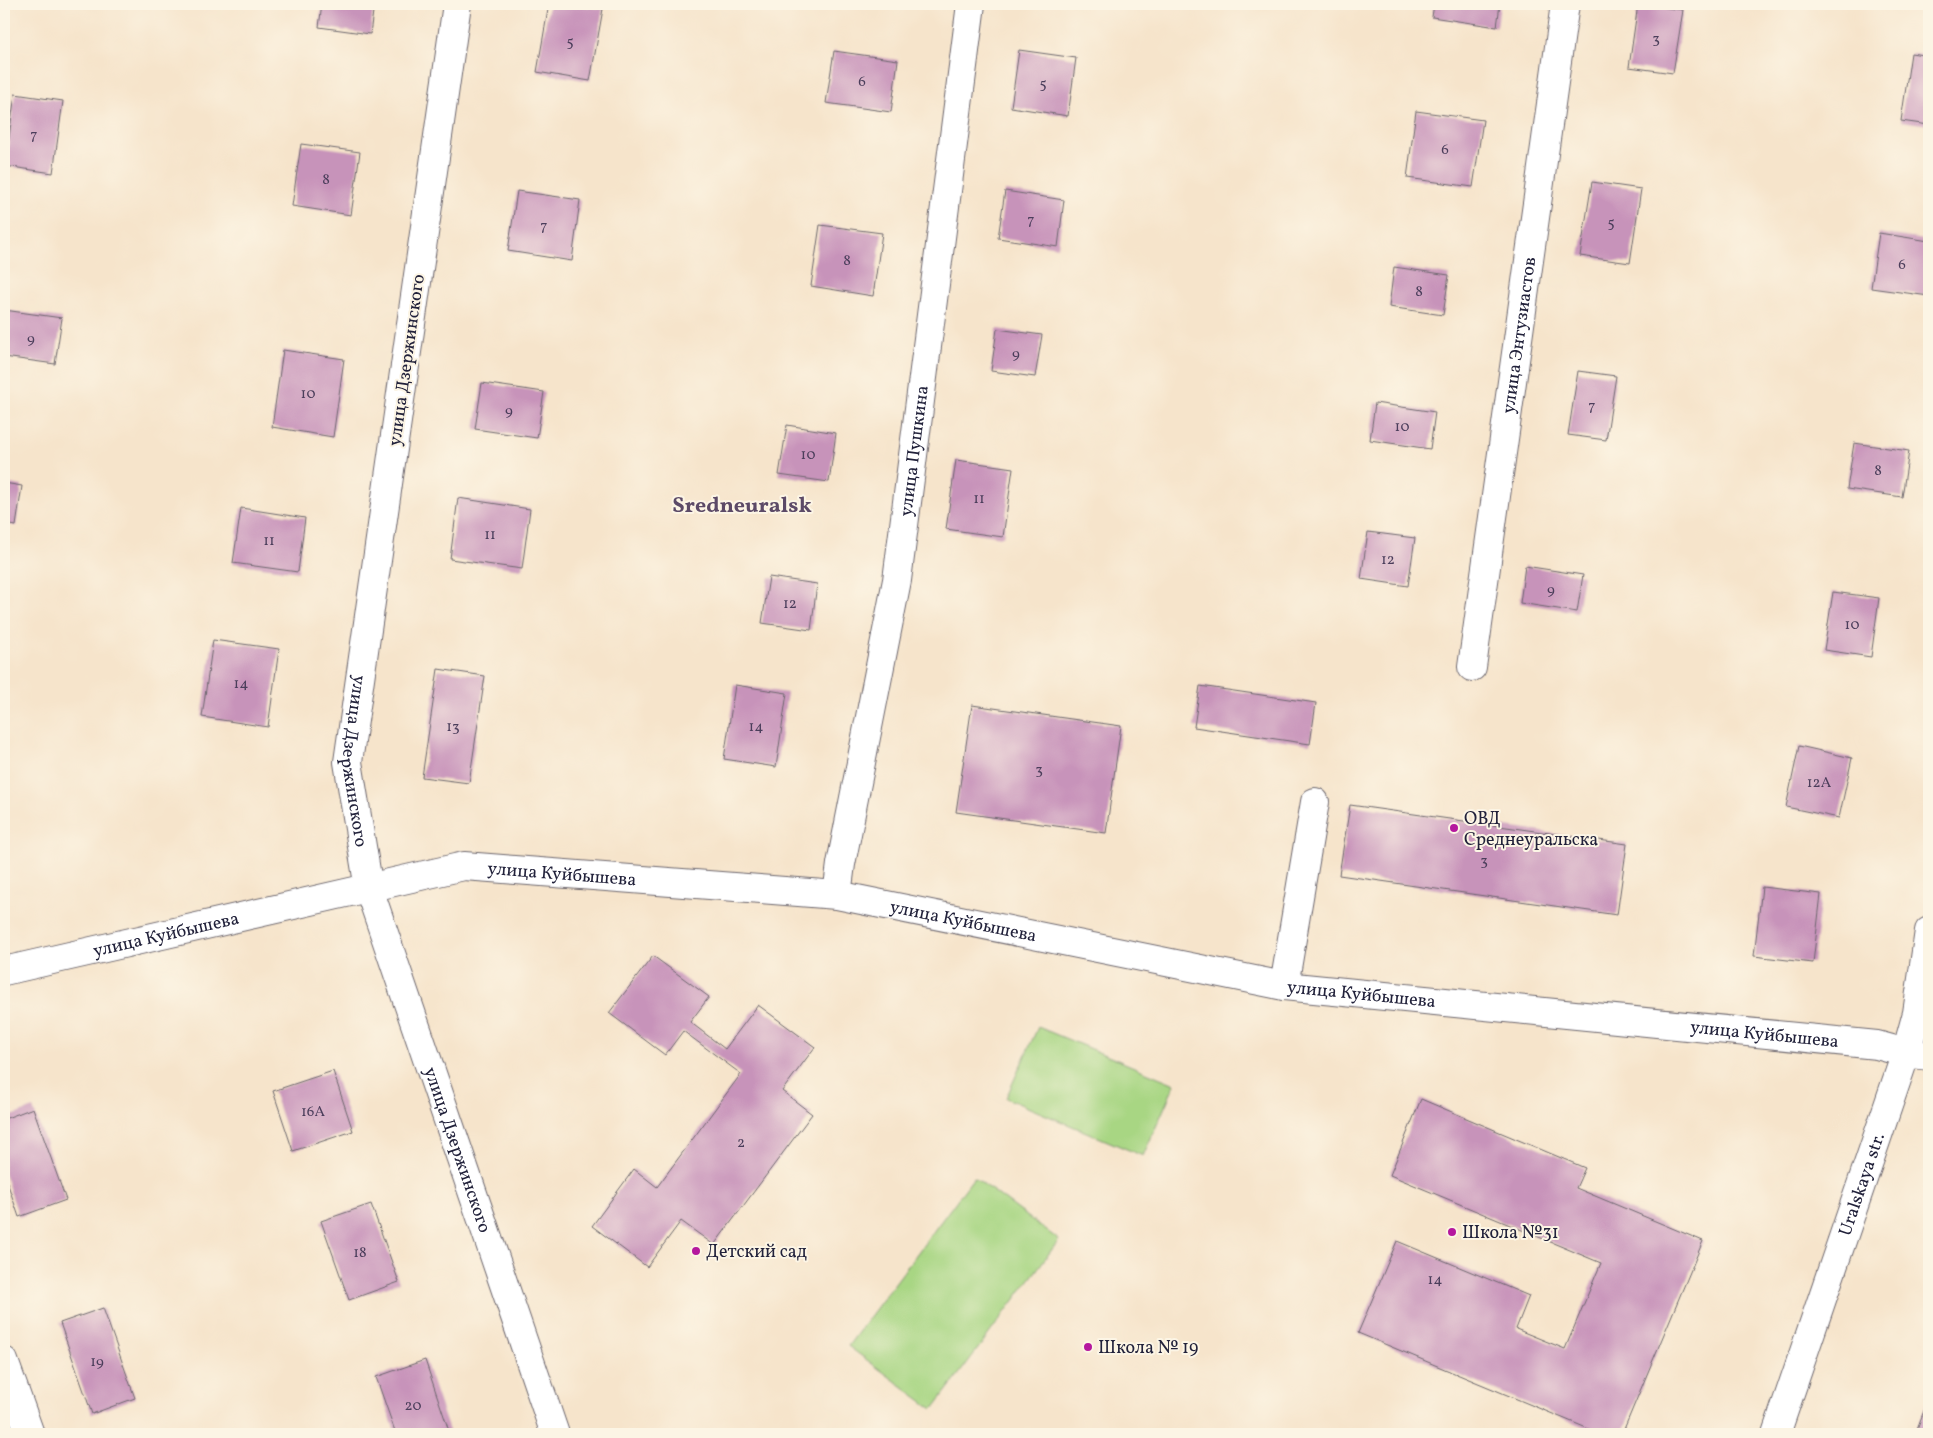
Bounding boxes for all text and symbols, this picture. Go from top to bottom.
house number: 3 [1652,29,1660,50]
house number: 5 [566,32,574,53]
house number: 6 [858,72,866,93]
house number: 5 [1039,74,1047,95]
house number: 7 [30,125,38,146]
house number: 6 [1441,140,1449,161]
house number: 8 [322,170,330,191]
house number: 7 [1027,210,1035,231]
house number: 5 [1607,213,1615,234]
house number: 7 [540,216,548,237]
house number: 8 [843,251,851,272]
street label: улица Энтузиастов [1497,255,1543,415]
house number: 6 [1898,255,1906,276]
street label: улица Дзержинского [383,273,432,448]
house number: 8 [1415,282,1423,303]
house number: 9 [27,329,35,350]
house number: 9 [1012,344,1020,365]
house number: 10 [301,384,315,405]
street label: улица Пушкина [894,384,936,518]
house number: 7 [1588,396,1596,417]
house number: 9 [505,401,513,422]
house number: 10 [1395,417,1409,438]
house number: 10 [801,445,815,466]
house number: 8 [1874,461,1882,482]
house number: 11 [973,489,985,510]
district label: Sredneuralsk [672,491,812,522]
house number: 11 [484,525,496,546]
house number: 11 [263,531,275,552]
house number: 12 [1381,550,1395,571]
house number: 9 [1547,580,1555,601]
house number: 12 [783,594,797,615]
house number: 10 [1845,615,1859,636]
street label: улица Дзержинского [333,673,373,849]
house number: 14 [234,674,248,695]
house number: 13 [446,717,460,738]
house number: 14 [749,717,763,738]
house number: 3 [1035,760,1043,781]
house number: 12А [1807,773,1832,794]
place label: ОВД Среднеуральска [1464,807,1598,853]
marker: ОВД Среднеуральска [1448,822,1460,834]
house number: 3 [1480,851,1488,872]
street label: улица Куйбышева [486,857,637,893]
street label: улица Куйбышева [888,895,1039,949]
street label: улица Куйбышева [91,907,242,964]
street label: улица Куйбышева [1286,975,1437,1015]
street label: улица Куйбышева [1689,1015,1840,1055]
street label: улица Дзержинского [417,1064,496,1236]
house number: 16А [301,1102,325,1123]
street label: Uralskaya str. [1833,1130,1892,1240]
house number: 2 [737,1133,745,1154]
place label: Школа №31 [1462,1221,1559,1246]
marker: Школа №31 [1446,1226,1458,1238]
place label: Детский сад [706,1240,807,1265]
house number: 18 [353,1243,367,1264]
marker: Детский сад [690,1245,702,1257]
house number: 14 [1428,1270,1442,1291]
place label: Школа № 19 [1098,1336,1198,1361]
marker: Школа № 19 [1082,1341,1094,1353]
house number: 19 [90,1352,104,1373]
house number: 20 [405,1396,421,1417]

